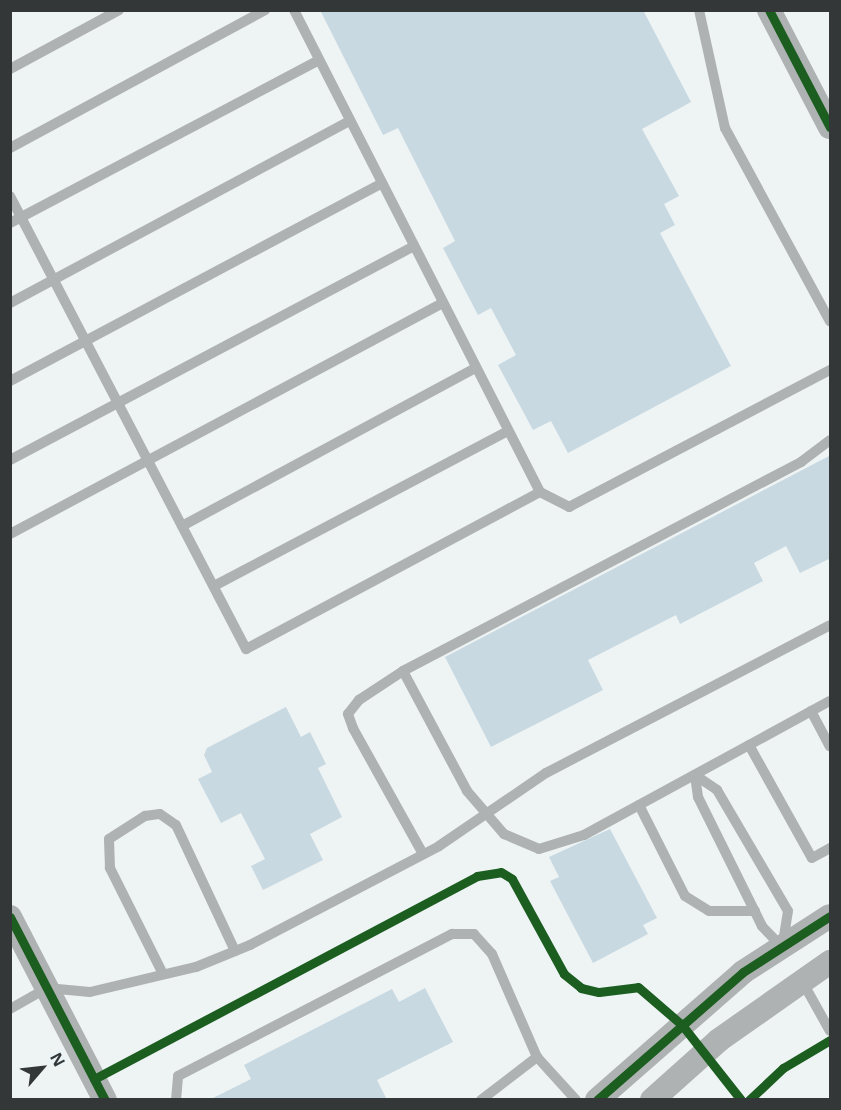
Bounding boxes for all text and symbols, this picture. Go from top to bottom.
north arrow [12,1038,72,1098]
text: N [45,1049,71,1070]

